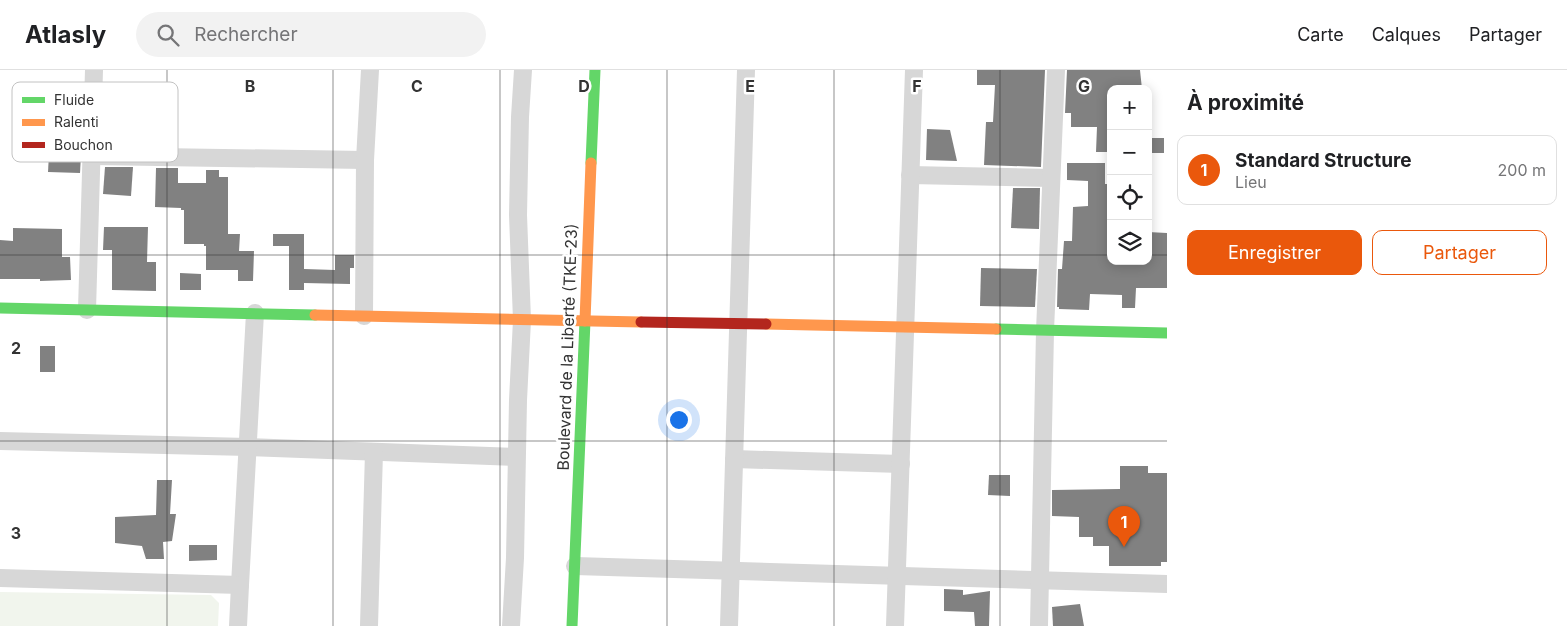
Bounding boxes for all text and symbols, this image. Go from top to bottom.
search box [136,12,486,57]
text: Atlasly [25,20,106,49]
icon: search [154,21,182,49]
text: Rechercher [194,23,298,46]
text: Carte [1297,24,1344,45]
text: Calques [1372,24,1441,45]
text: Partager [1469,24,1542,45]
text: B [245,76,255,96]
text: C [411,76,423,96]
text: D [578,76,590,96]
text: E [745,76,755,96]
text: F [912,76,922,96]
text: G [1078,76,1090,96]
legend [12,82,178,162]
map controls [1107,85,1152,265]
button: + [1107,85,1152,130]
text: À proximité [1187,90,1304,115]
text: Fluide [54,91,94,108]
text: Ralenti [54,113,99,130]
button: − [1107,130,1152,175]
text: Bouchon [54,136,113,153]
text: Standard Structure [1235,149,1412,172]
text: 1 [1201,160,1207,180]
text: 200 m [1498,160,1546,180]
text: Lieu [1235,172,1267,192]
button: locate [1107,175,1152,220]
button: layers [1107,220,1152,265]
street label: Boulevard de la Liberté (TKE-23) [553,223,581,471]
button: Enregistrer [1187,230,1362,275]
button: Partager [1372,230,1547,275]
text: 2 [11,338,21,358]
your location [666,407,692,433]
pin: 1 [1108,506,1140,547]
text: 3 [11,523,21,543]

